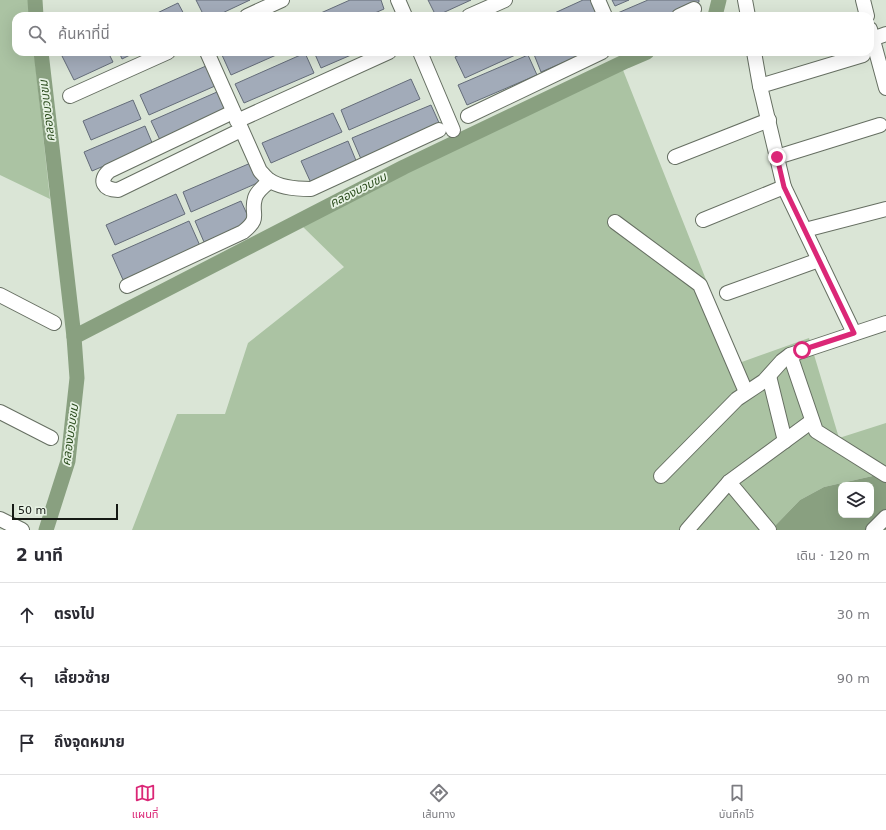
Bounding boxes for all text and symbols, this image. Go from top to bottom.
search box [12,12,874,56]
icon: search [26,23,48,45]
text: ค้นหาที่นี่ [58,25,110,43]
water label: คลองบวบขม [36,78,58,143]
route end [768,148,786,166]
water label: คลองบวบขม [327,169,390,210]
route start [793,341,811,359]
water label: คลองบวบขม [59,402,81,467]
map controls [838,482,874,518]
button: layers [838,482,874,518]
scale bar [12,502,118,521]
text: 50 m [18,504,46,517]
text: 2 นาที [16,545,63,565]
text: เดิน · 120 m [796,548,870,563]
icon: ahead [16,604,38,626]
text: ตรงไป [54,605,95,623]
text: 30 m [837,607,870,622]
icon: left [16,668,38,690]
text: เลี้ยวซ้าย [54,669,110,687]
text: 90 m [837,671,870,686]
icon: arrive [16,732,38,754]
text: ถึงจุดหมาย [54,733,125,751]
tab: แผนที่ [132,782,159,823]
tab: เส้นทาง [422,782,455,823]
tab: บันทึกไว้ [719,782,754,823]

